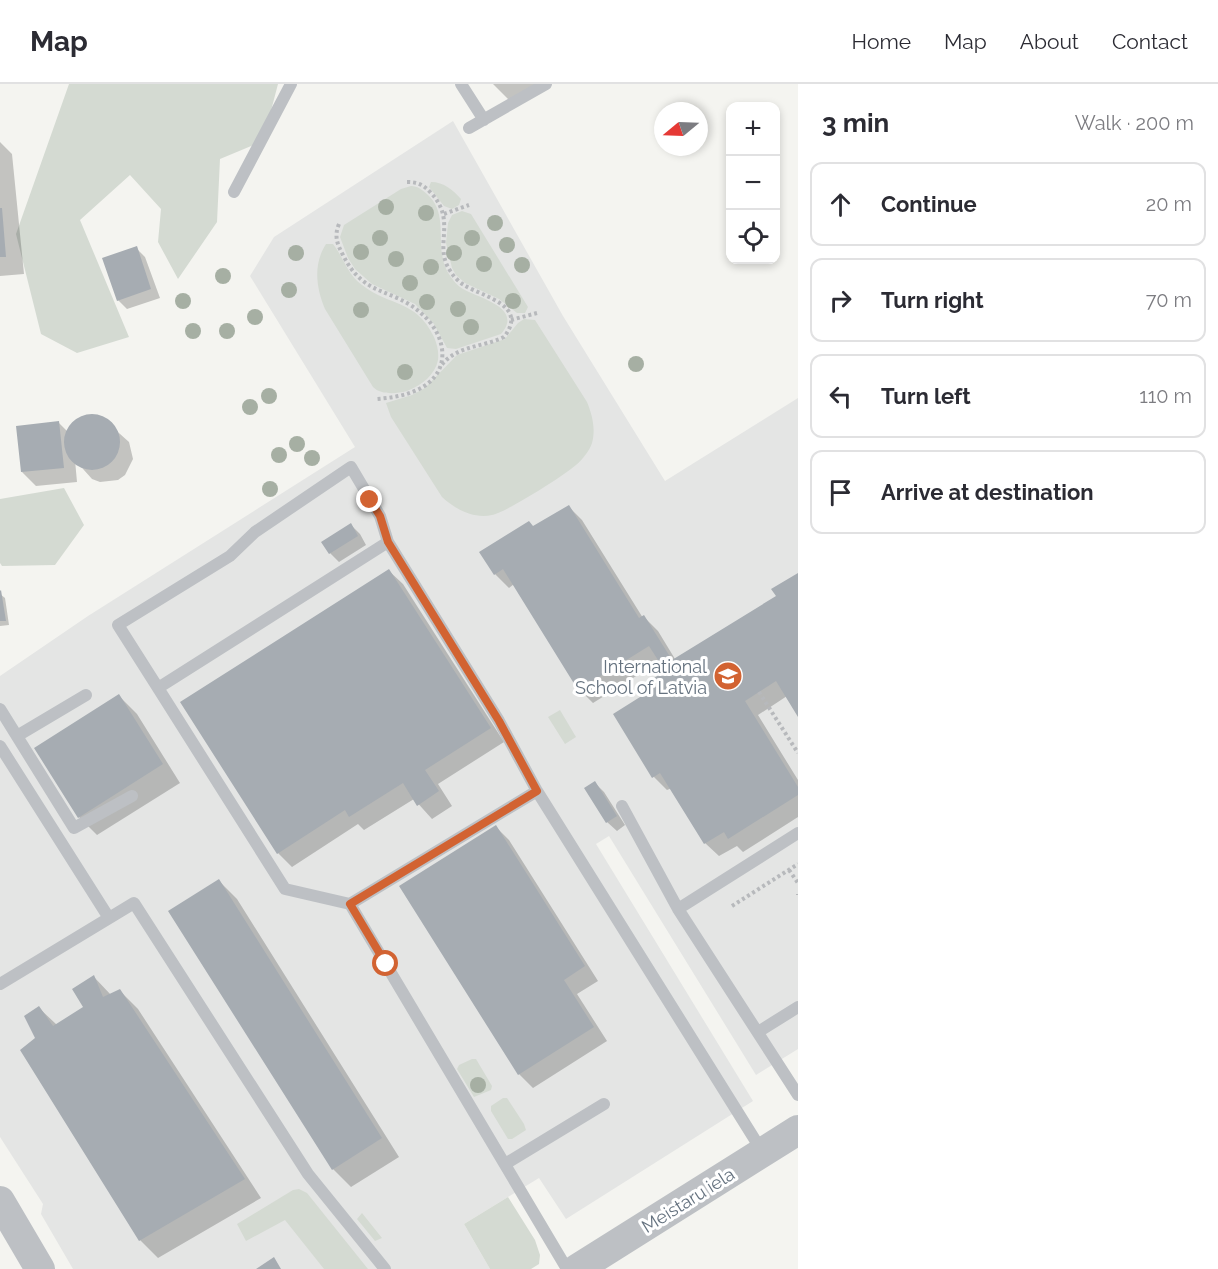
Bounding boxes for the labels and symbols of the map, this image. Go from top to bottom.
north arrow [654,102,708,156]
route end [356,486,382,512]
place label: International School of Latvia [575,656,707,698]
school or university icon: International School of Latvia [712,660,744,692]
route start [372,950,398,976]
street label: Meistaru iela [638,1163,738,1237]

